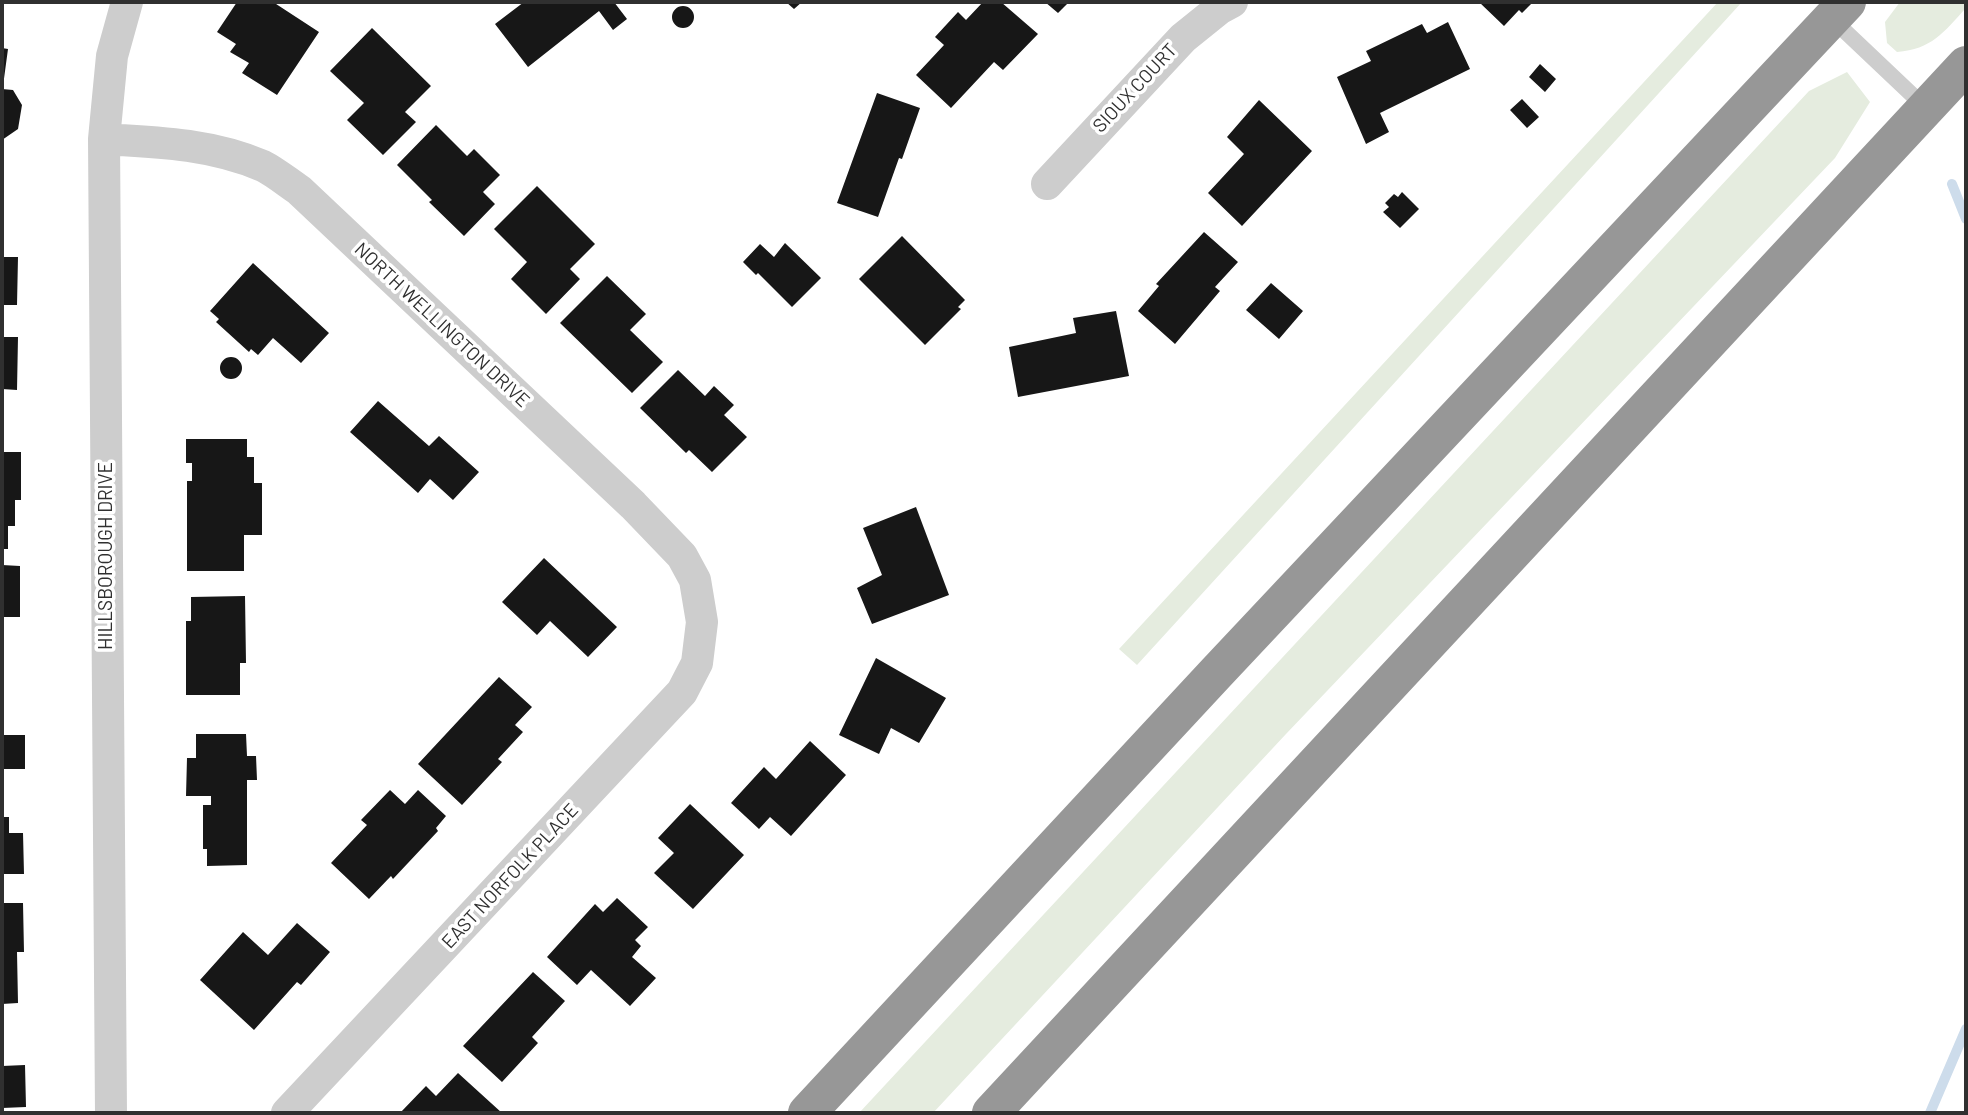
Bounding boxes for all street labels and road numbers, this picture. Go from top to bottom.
street label: SIOUX COURT [1088,39,1182,137]
street label: NORTH WELLINGTON DRIVE [350,238,534,412]
street label: HILLSBOROUGH DRIVE [95,462,117,650]
street label: EAST NORFOLK PLACE [437,799,583,953]

